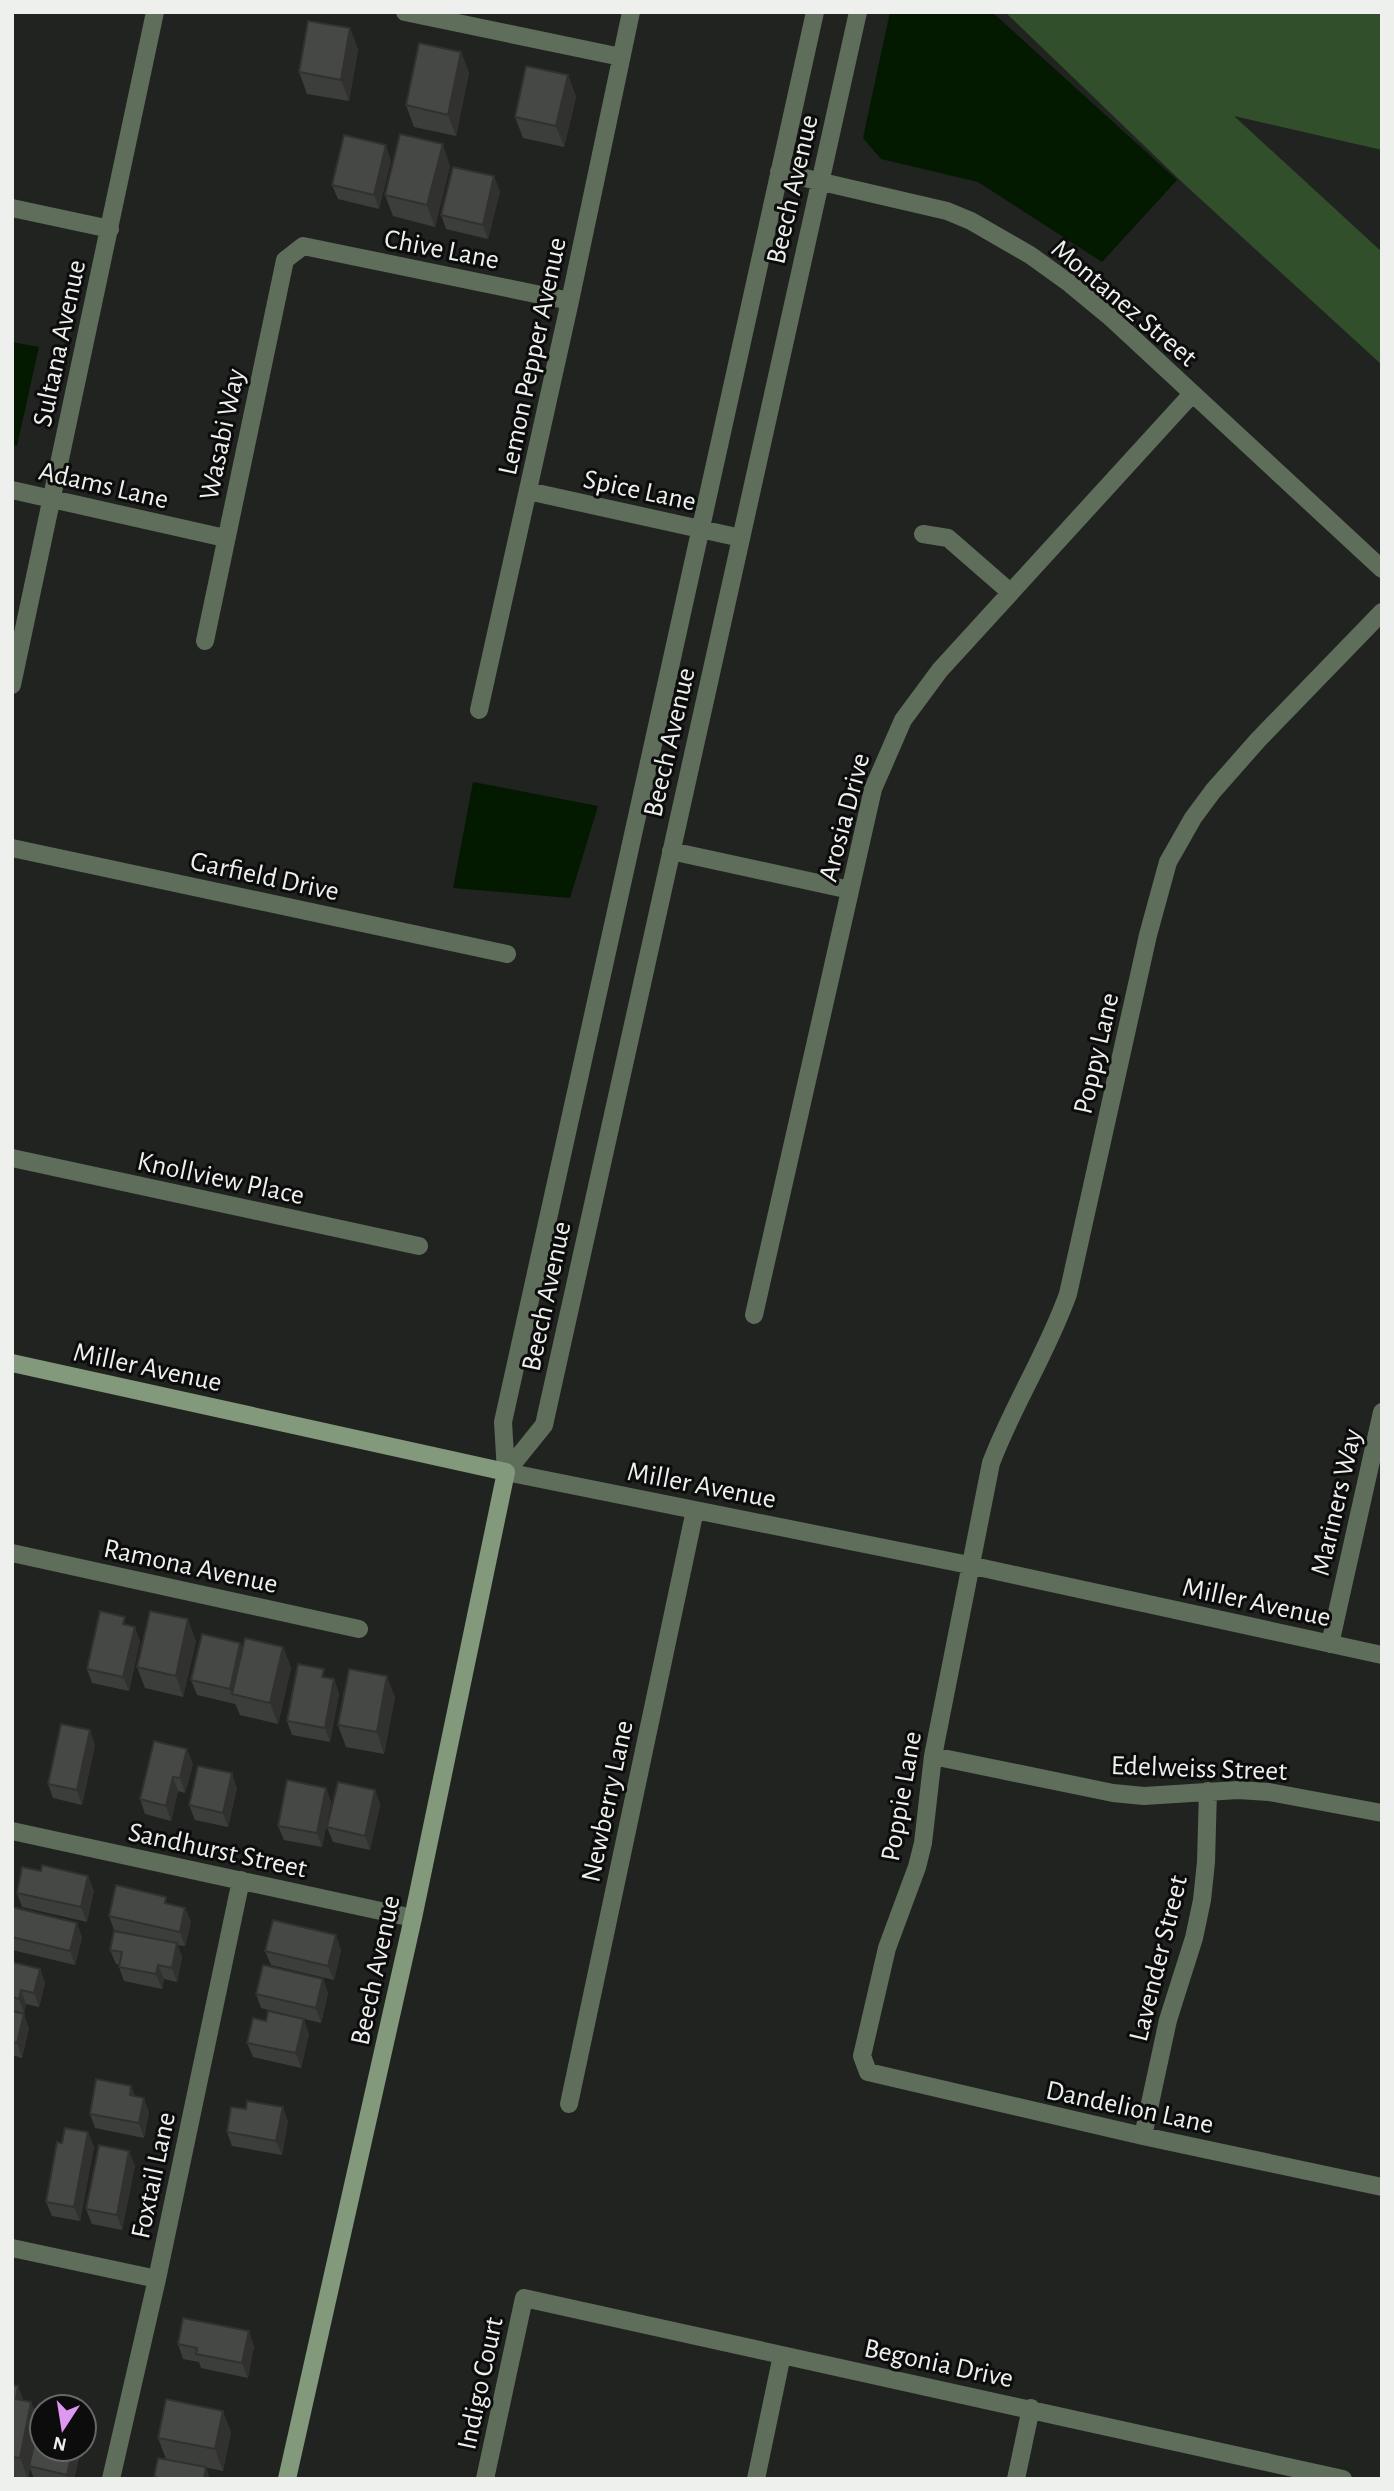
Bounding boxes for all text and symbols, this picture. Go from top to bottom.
street label: Beech Avenue [762,112,824,267]
street label: Chive Lane [382,225,501,275]
street label: Lemon Pepper Avenue [494,235,572,478]
street label: Montanez Street [1046,235,1202,372]
street label: Sultana Avenue [29,258,91,429]
street label: Wasabi Way [195,366,251,503]
street label: Adams Lane [36,457,171,514]
street label: Spice Lane [581,465,698,517]
street label: Beech Avenue [639,665,701,820]
street label: Arosia Drive [814,750,875,885]
street label: Garfield Drive [188,848,341,906]
street label: Poppy Lane [1069,990,1124,1117]
street label: Knollview Place [134,1148,307,1210]
street label: Beech Avenue [517,1219,576,1374]
street label: Miller Avenue [71,1339,224,1397]
street label: Mariners Way [1306,1426,1367,1579]
street label: Miller Avenue [625,1458,778,1514]
street label: Ramona Avenue [101,1535,280,1599]
street label: Miller Avenue [1180,1574,1333,1632]
street label: Newberry Lane [577,1718,639,1885]
street label: Poppie Lane [877,1729,927,1864]
street label: Edelweiss Street [1110,1752,1288,1786]
street label: Sandhurst Street [126,1818,309,1884]
street label: Lavender Street [1125,1873,1193,2044]
street label: Beech Avenue [346,1893,405,2048]
street label: Dandelion Lane [1043,2077,1216,2139]
street label: Foxtail Lane [127,2110,181,2241]
street label: Indigo Court [453,2315,509,2452]
street label: Begonia Drive [862,2335,1016,2393]
north arrow [28,2393,98,2463]
text: N [51,2432,68,2454]

